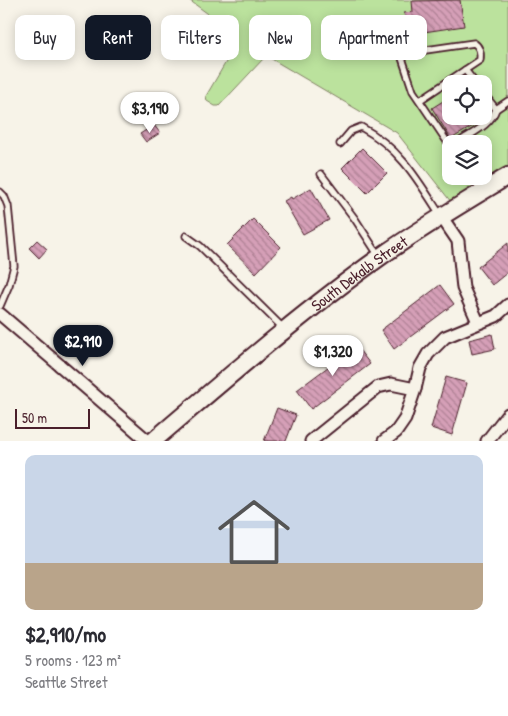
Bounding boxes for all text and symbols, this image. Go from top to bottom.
chip: Buy [15,15,75,60]
chip: Rent [85,15,151,60]
chip: Filters [161,15,239,60]
chip: New [249,15,311,60]
chip: Apartment [321,15,427,60]
map controls [442,75,492,185]
button: locate [442,75,492,125]
pin: $3,190 [109,92,191,134]
text: $3,190 [131,97,169,119]
button: layers [442,135,492,185]
street label: South Dekalb Street [306,230,412,316]
pin: $2,910 [42,324,124,367]
text: $2,910 [64,330,102,352]
pin: $1,320 [292,334,374,377]
text: $1,320 [314,340,352,362]
scale bar [15,406,90,429]
text: 50 m [22,408,47,427]
icon: home [209,487,299,577]
text: $2,910/mo [25,620,106,649]
text: 5 rooms · 123 m² [25,649,121,671]
text: Seattle Street [25,671,108,693]

